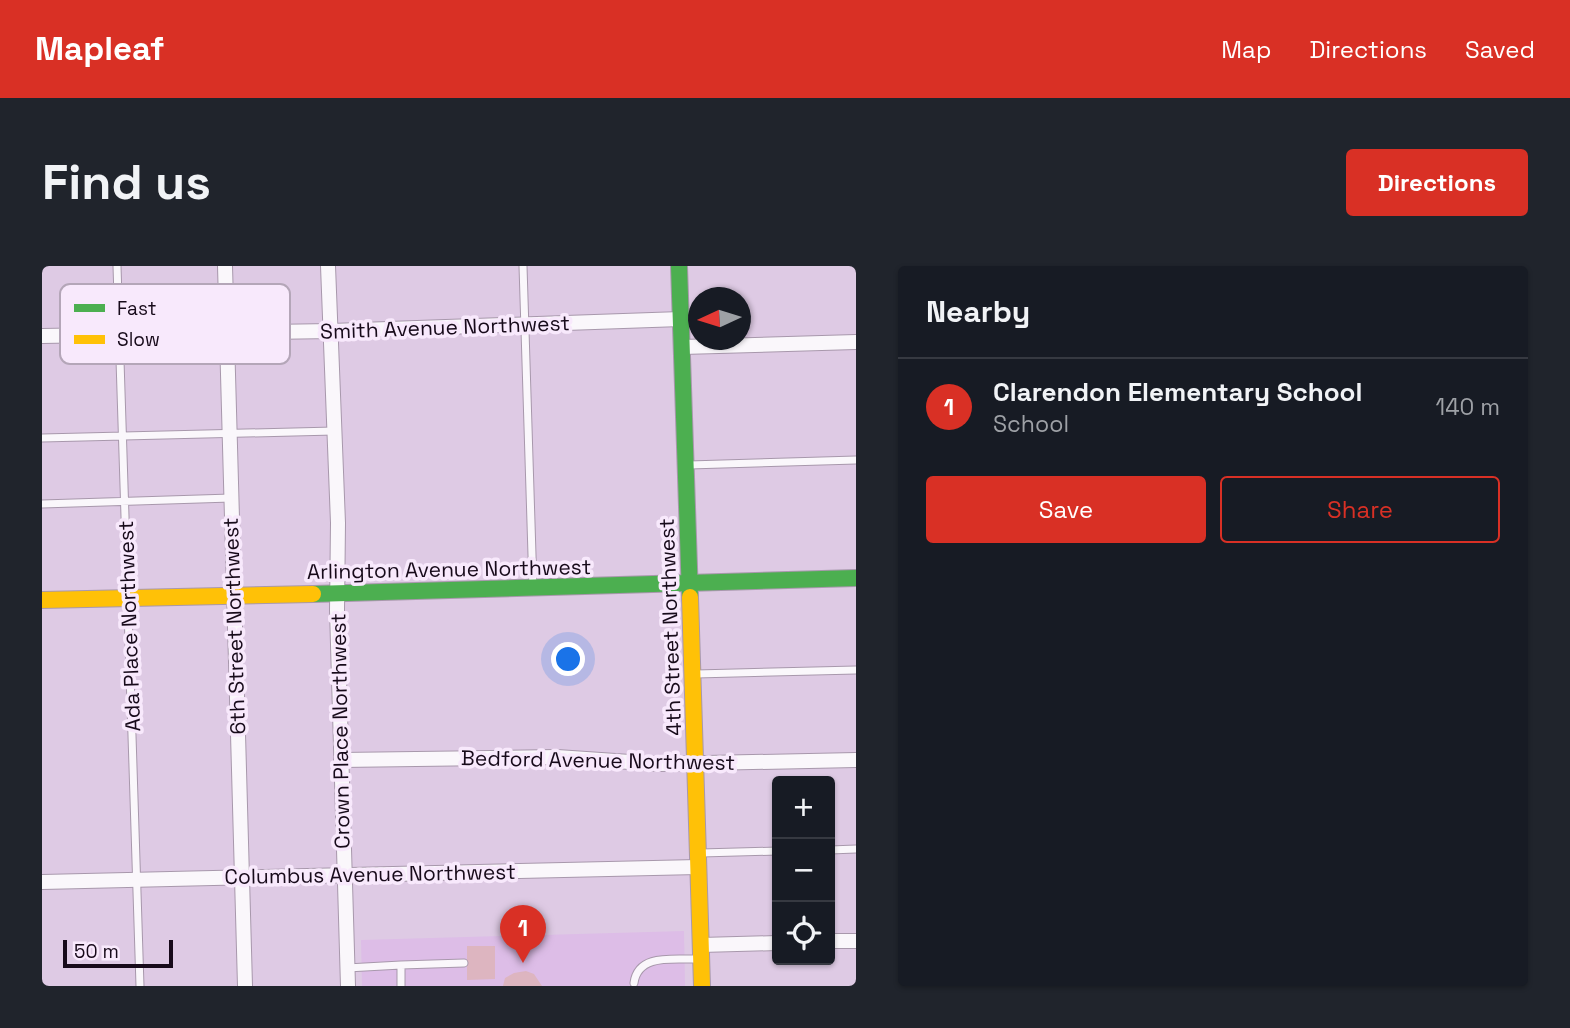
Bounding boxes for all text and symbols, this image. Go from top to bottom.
text: Mapleaf [35,28,164,70]
text: Map [1221,34,1271,65]
text: Directions [1309,34,1427,65]
text: Saved [1465,34,1535,65]
button: Directions [1346,149,1528,216]
text: Find us [42,151,211,213]
legend [60,284,290,364]
north arrow [688,287,751,350]
text: Nearby [926,292,1030,331]
text: Fast [117,296,157,321]
street label: Smith Avenue Northwest [320,309,570,345]
text: Slow [117,327,160,352]
text: Clarendon Elementary School [993,375,1362,409]
text: 1 [944,392,954,422]
text: 140 m [1436,392,1500,422]
text: School [993,409,1069,439]
button: Save [926,476,1206,543]
button: Share [1220,476,1500,543]
street label: 6th Street Northwest [217,517,251,735]
street label: 4th Street Northwest [653,518,687,736]
street label: Ada Place Northwest [112,520,146,732]
street label: Arlington Avenue Northwest [307,553,591,585]
street label: Crown Place Northwest [324,613,356,849]
your location [551,642,585,676]
street label: Bedford Avenue Northwest [461,744,735,776]
map controls [772,776,835,965]
button: + [772,776,835,839]
button: − [772,839,835,902]
street label: Columbus Avenue Northwest [224,858,516,890]
button: locate [772,902,835,965]
pin: 1 [500,905,546,963]
scale bar [63,937,173,969]
text: 50 m [74,939,119,964]

